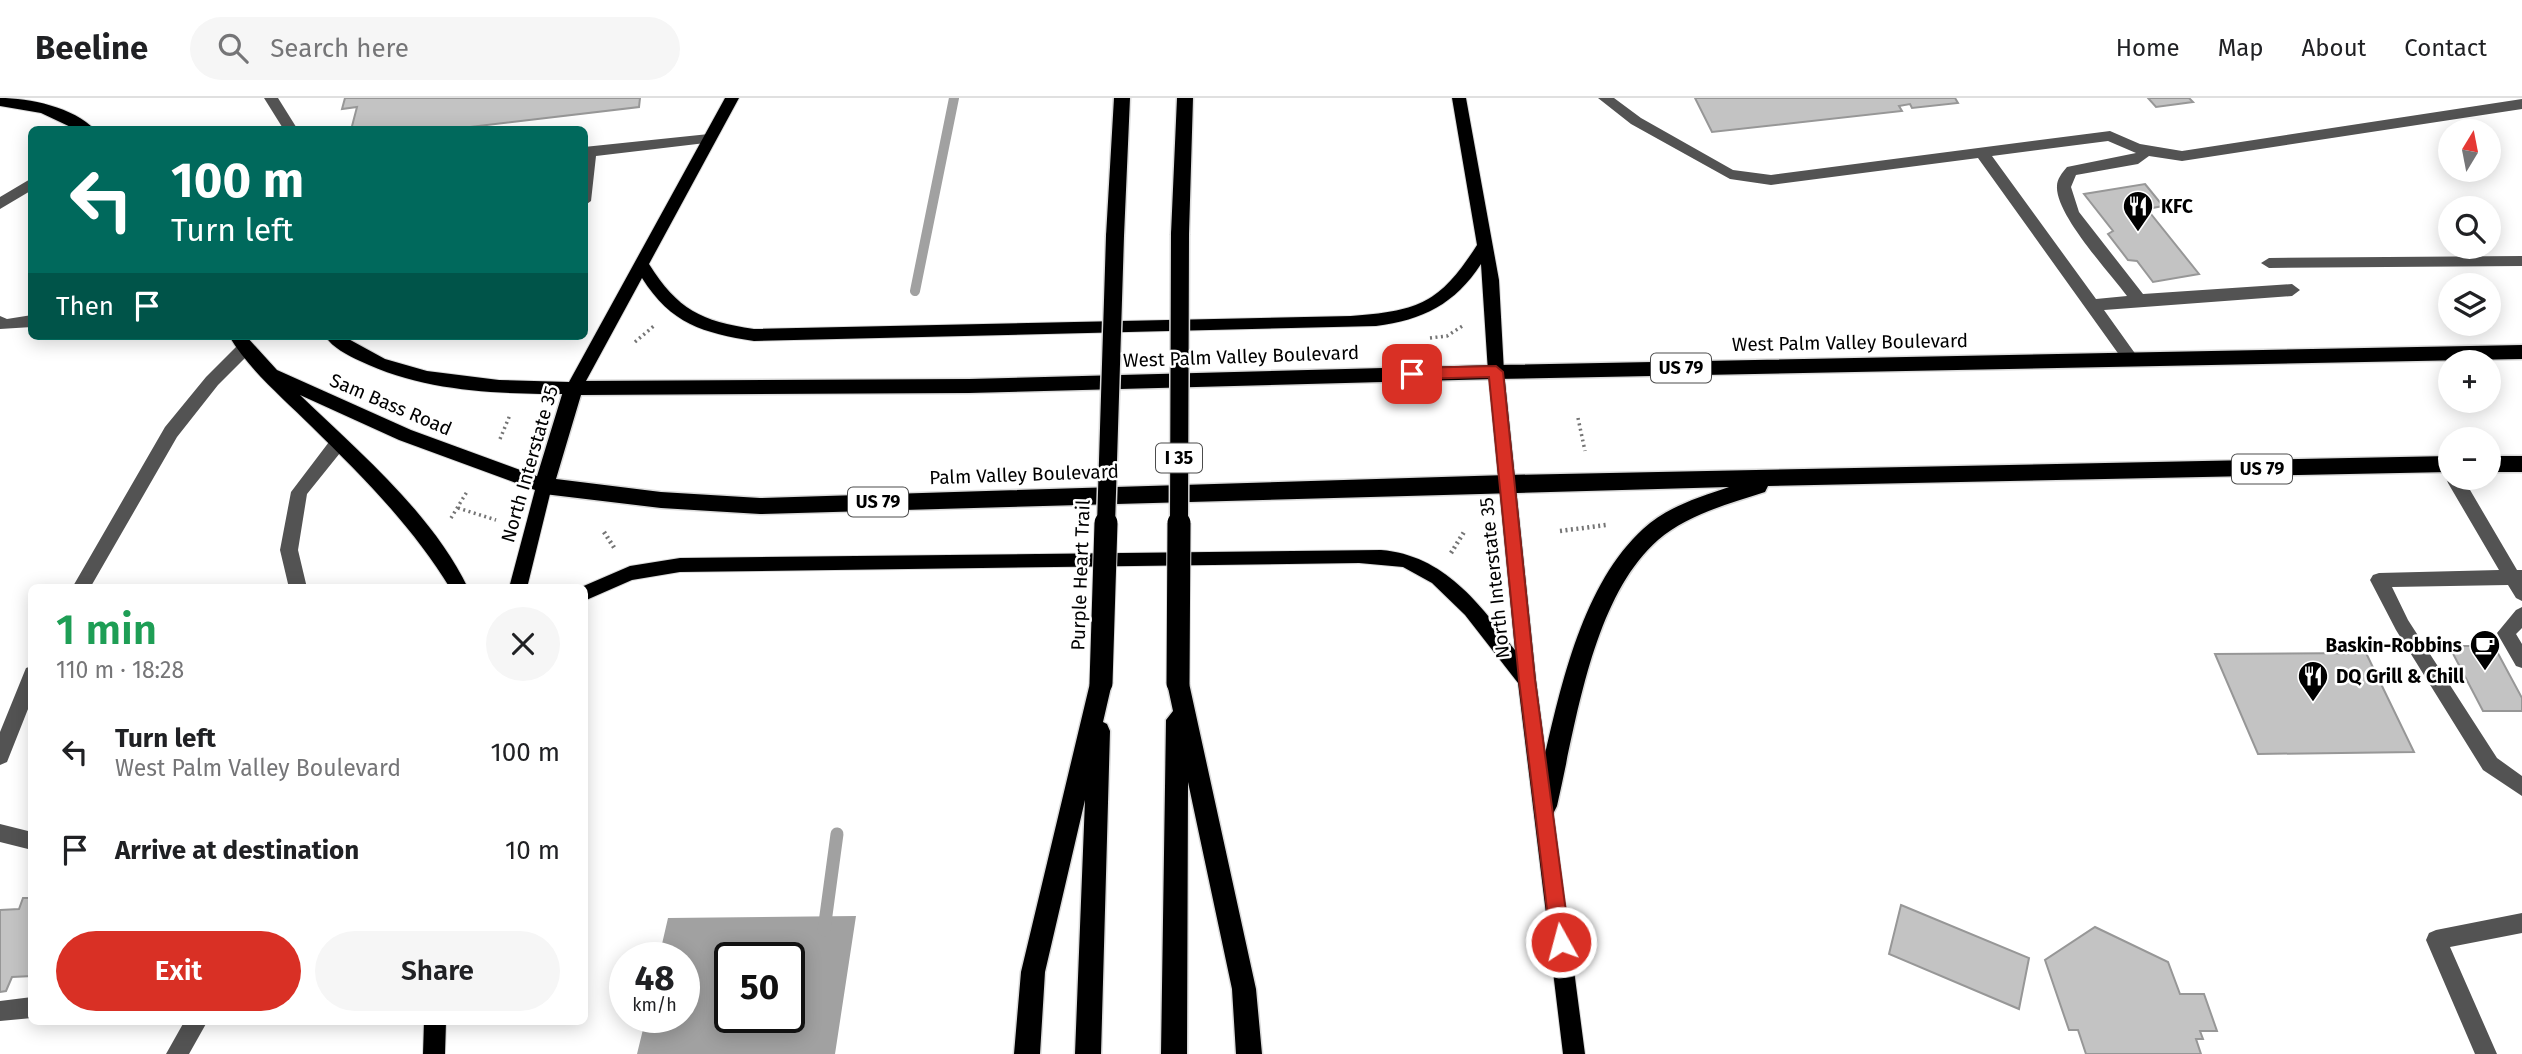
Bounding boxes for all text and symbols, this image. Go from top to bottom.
search box [190,17,680,80]
text: Beeline [35,28,148,68]
icon: search [214,29,252,67]
text: Search here [270,33,409,64]
text: Home [2116,34,2180,62]
text: Map [2218,34,2264,62]
text: About [2302,34,2366,62]
text: Contact [2404,34,2487,62]
north arrow [2438,119,2501,182]
map controls [2438,119,2501,490]
text: 100 m [171,151,304,210]
icon: left [56,154,147,245]
restaurant icon: KFC [2121,189,2155,233]
place label: KFC [2161,195,2193,218]
button: search [2438,196,2501,259]
text: Turn left [171,211,293,249]
button: layers [2438,273,2501,336]
icon: arrive [128,287,166,325]
text: Then [56,291,114,322]
street label: West Palm Valley Boulevard [1732,329,1968,356]
street label: West Palm Valley Boulevard [1123,341,1359,372]
pin [1382,344,1442,404]
button: + [2438,350,2501,413]
road number: US 79 [1651,354,1711,382]
icon: arrive [1393,355,1431,393]
street label: Sam Bass Road [326,368,455,440]
street label: North Interstate 35 [496,383,563,545]
button: − [2438,427,2501,490]
road number: I 35 [1156,444,1202,472]
road number: US 79 [2232,454,2292,484]
street label: Palm Valley Boulevard [929,460,1119,489]
road number: US 79 [848,488,908,516]
street label: North Interstate 35 [1475,496,1514,660]
street label: Purple Heart Trail [1066,499,1095,651]
text: 1 min [56,605,157,655]
button: close [486,607,560,681]
cafe icon: Baskin-Robbins [2468,628,2502,672]
place label: Baskin-Robbins [2326,634,2462,657]
text: 110 m · 18:28 [56,656,184,684]
restaurant icon: DQ Grill & Chill [2296,659,2330,703]
place label: DQ Grill & Chill [2336,665,2465,688]
text: Turn left [115,723,216,754]
icon: left [56,733,94,771]
text: 100 m [491,737,560,768]
text: West Palm Valley Boulevard [115,754,401,782]
icon: arrive [56,831,94,869]
text: Arrive at destination [115,835,359,866]
text: 10 m [505,835,560,866]
position arrow [1524,905,1598,979]
button: Exit [56,931,301,1011]
button: Share [315,931,560,1011]
speed limit sign: 50 [714,942,805,1033]
text: 48 [634,957,675,999]
text: km/h [632,994,677,1016]

